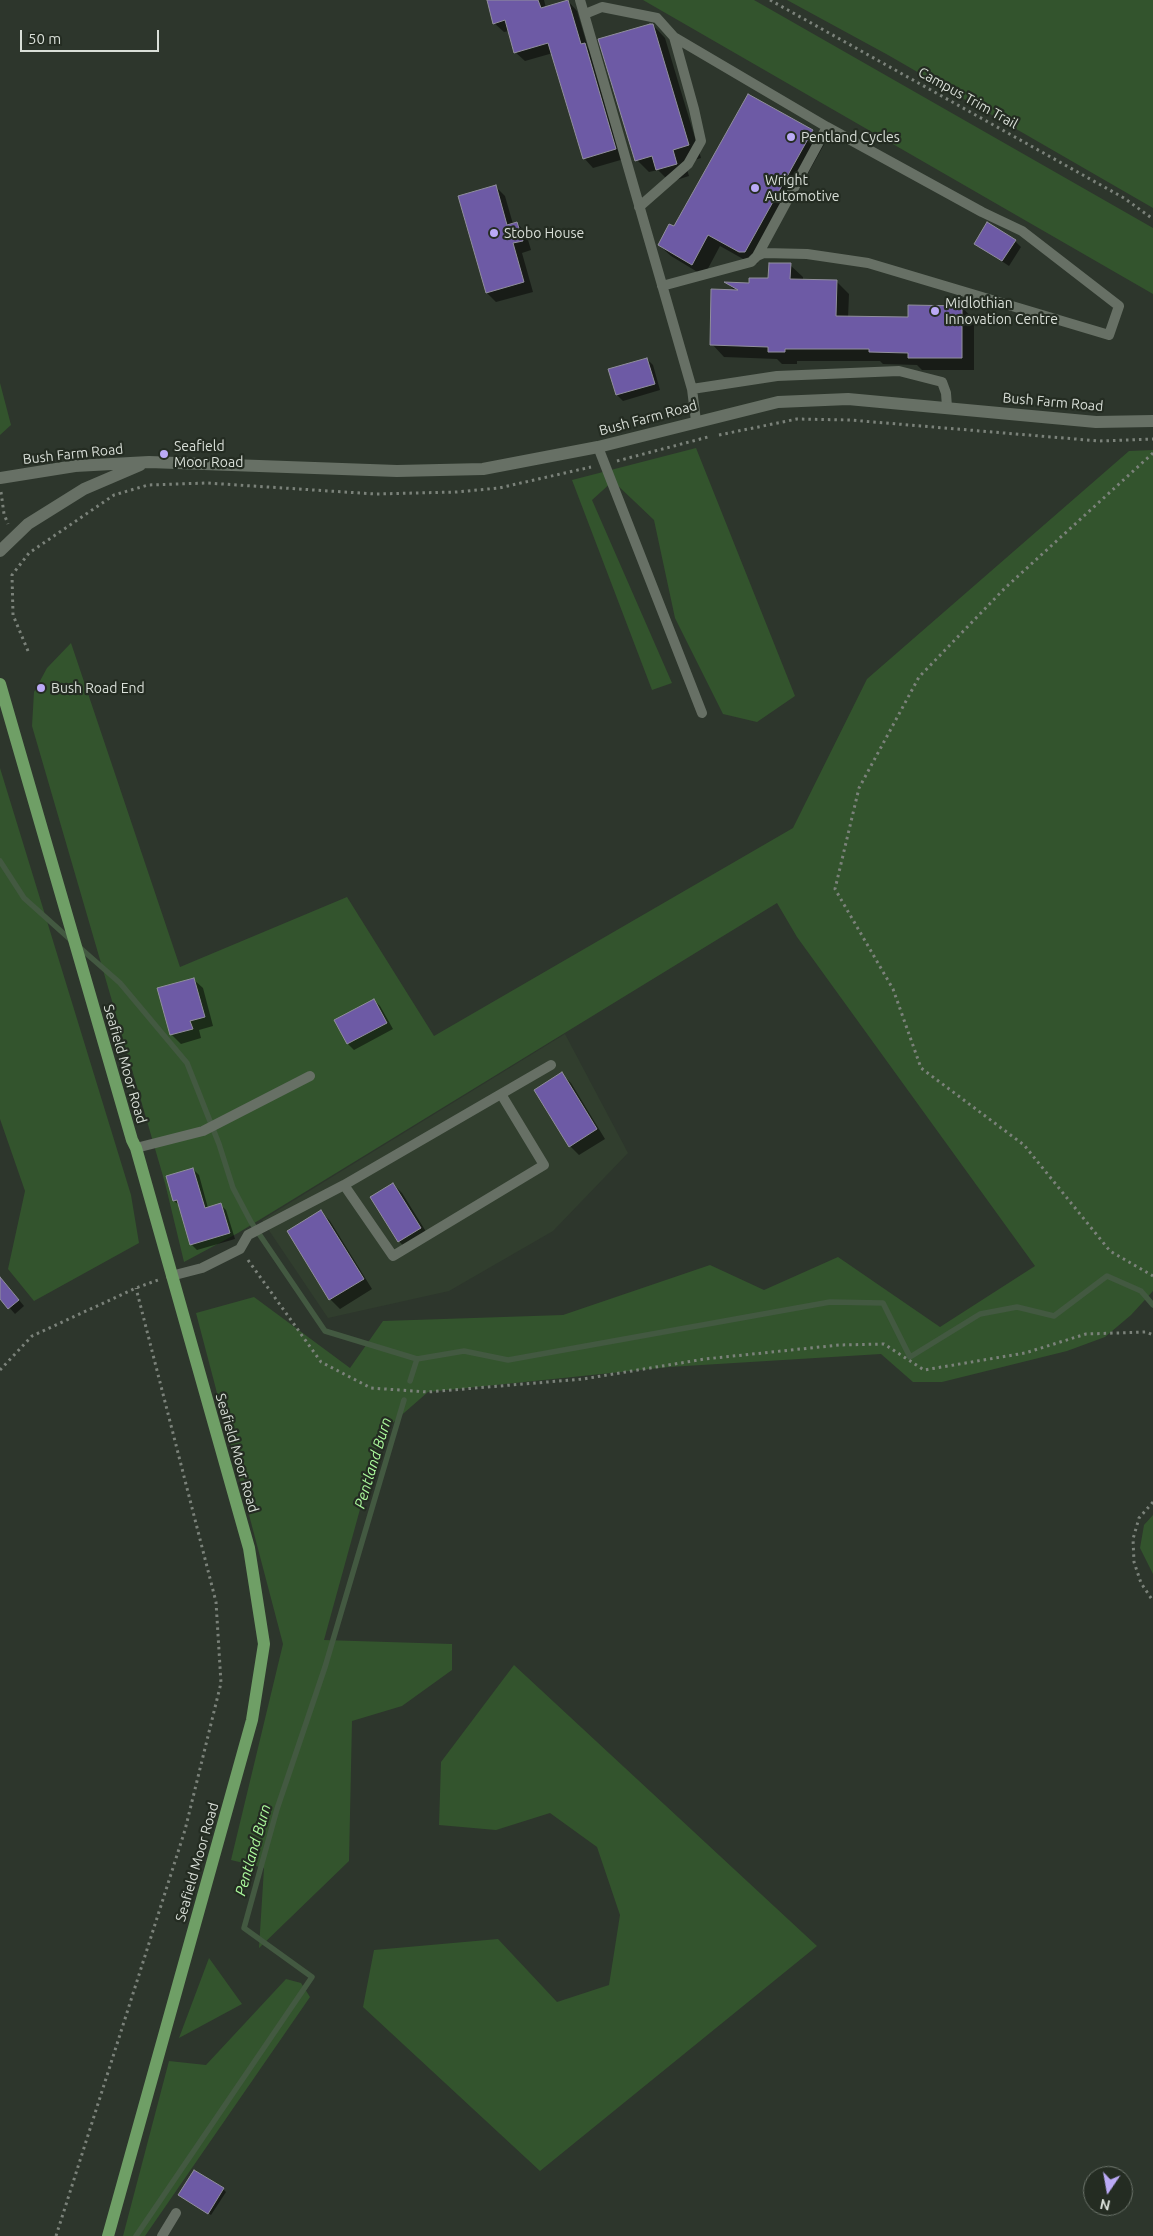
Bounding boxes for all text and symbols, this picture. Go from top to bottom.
scale bar [22,20,161,52]
text: 50 m [28,30,61,47]
street label: Campus Trim Trail [915,64,1021,132]
place label: Pentland Cycles [801,129,900,145]
marker: Pentland Cycles [785,131,797,143]
place label: Wright Automotive [765,172,839,204]
marker: Wright Automotive [749,182,761,194]
place label: Stobo House [504,225,584,241]
marker: Stobo House [488,227,500,239]
place label: Midlothian Innovation Centre [945,295,1058,328]
marker: Midlothian Innovation Centre [929,305,941,317]
street label: Bush Farm Road [1002,389,1104,415]
street label: Bush Farm Road [597,397,699,439]
place label: Seafield Moor Road [174,438,243,471]
street label: Bush Farm Road [22,440,124,468]
marker: Seafield Moor Road [158,448,170,460]
place label: Bush Road End [51,680,145,696]
marker: Bush Road End [35,682,47,694]
street label: Seafield Moor Road [100,1003,150,1125]
street label: Seafield Moor Road [212,1392,262,1514]
water label: Pentland Burn [351,1415,395,1511]
street label: Seafield Moor Road [172,1801,222,1923]
water label: Pentland Burn [231,1802,275,1898]
north arrow [1083,2166,1133,2216]
text: N [1098,2196,1112,2214]

